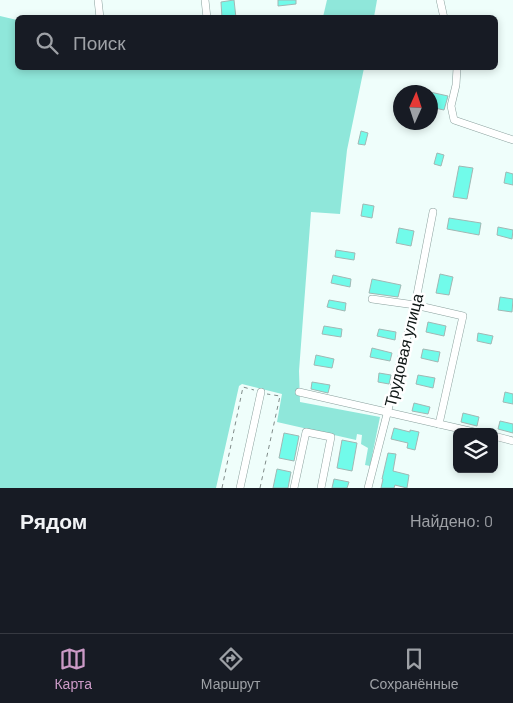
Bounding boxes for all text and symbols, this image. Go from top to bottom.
search box [15,15,498,70]
icon: search [33,29,61,57]
text: Поиск [73,31,126,54]
north arrow [393,85,438,130]
street label: Трудовая улица [380,291,426,409]
map controls [453,428,498,473]
button: layers [453,428,498,473]
text: Рядом [20,508,87,533]
text: Найдено: 0 [410,511,493,530]
tab: Карта [54,645,92,692]
tab: Маршрут [201,645,261,692]
tab: Сохранённые [369,645,459,692]

